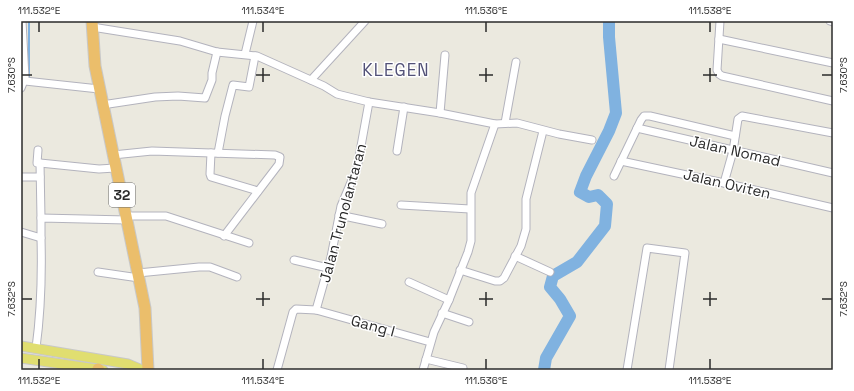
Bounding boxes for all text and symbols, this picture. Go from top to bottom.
text: 111.532°E [18,4,61,17]
text: 111.534°E [242,4,285,17]
text: 111.536°E [465,4,508,17]
text: 111.538°E [689,4,732,17]
text: 7.630°S [5,57,18,93]
text: 7.630°S [837,57,850,93]
district label: KLEGEN [362,59,430,81]
street label: Jalan Nomad [688,131,782,170]
street label: Jalan Trunolantaran [315,141,370,284]
street label: Jalan Oviten [682,164,773,203]
road number: 32 [109,183,135,207]
text: 7.632°S [5,281,18,317]
text: 7.632°S [837,281,850,317]
street label: Gang I [349,311,397,341]
text: 111.532°E [18,374,61,387]
text: 111.534°E [242,374,285,387]
text: 111.536°E [465,374,508,387]
text: 111.538°E [689,374,732,387]

